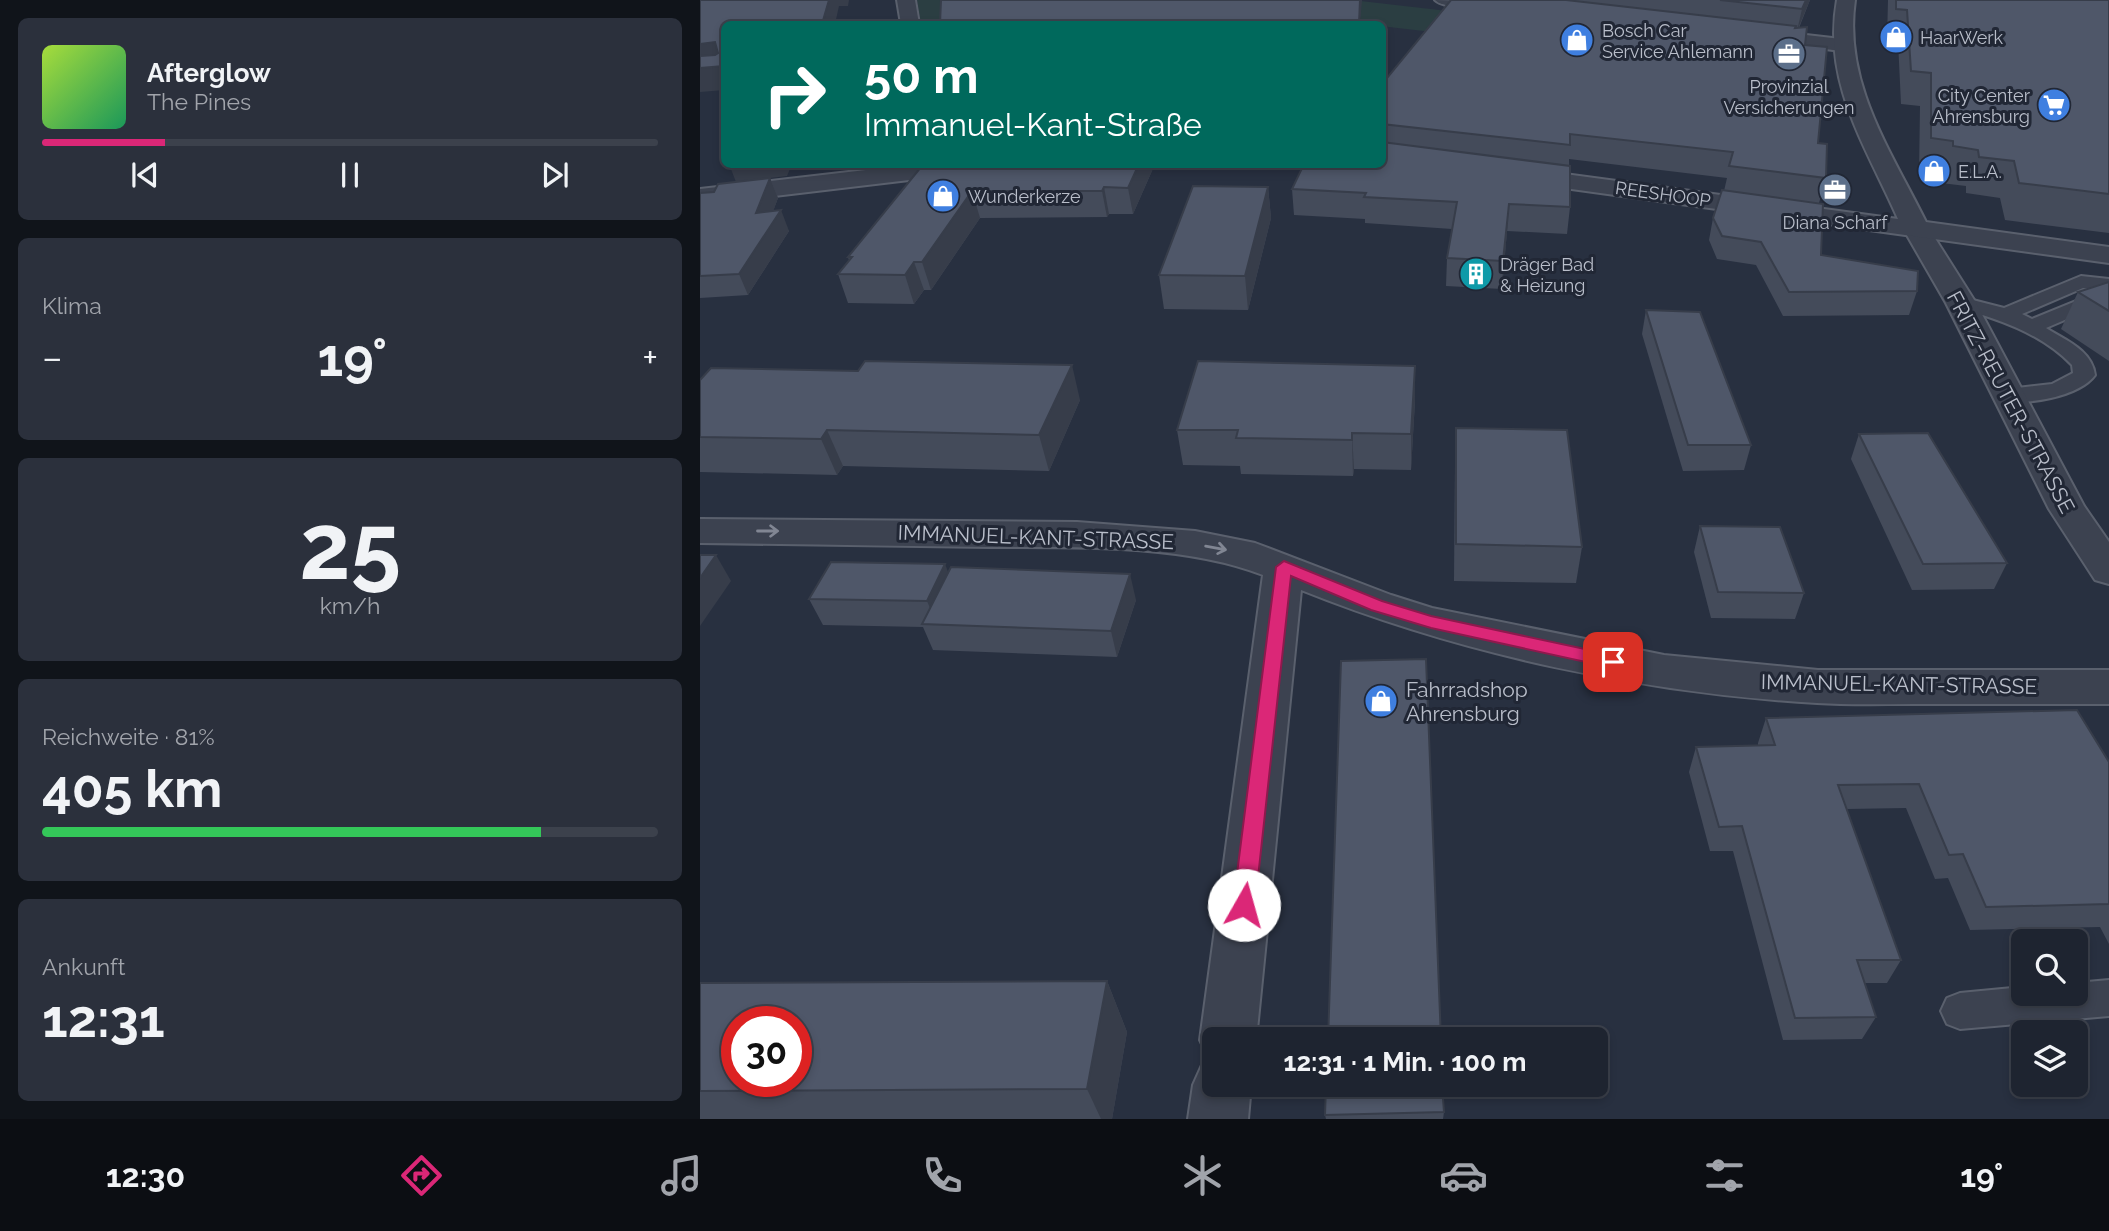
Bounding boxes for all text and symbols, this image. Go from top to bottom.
shop icon: HaarWerk [1877,18,1915,56]
place label: Bosch Car Service Ahlemann [1602,20,1753,62]
shop icon: Bosch Car Service Ahlemann [1558,21,1596,59]
place label: HaarWerk [1920,27,2004,48]
office icon: Provinzial Versicherungen [1770,35,1808,73]
text: 50 m [864,47,979,104]
icon: right [749,49,840,140]
text: Afterglow [147,58,271,88]
place label: Provinzial Versicherungen [1723,76,1855,118]
place label: City Center Ahrensburg [1933,85,2031,127]
supermarket icon: City Center Ahrensburg [2035,86,2073,124]
text: The Pines [147,88,251,115]
text: Immanuel-Kant-Straße [864,106,1202,143]
shop icon: E.L.A. [1915,152,1953,190]
icon: previous [126,156,164,194]
icon: pause [331,156,369,194]
icon: next [536,156,574,194]
place label: E.L.A. [1958,161,2002,182]
office icon: Diana Scharf [1816,171,1854,209]
shop icon: Wunderkerze [924,177,962,215]
street label: REESHOOP [1614,177,1712,211]
place label: Wunderkerze [968,186,1081,207]
place label: Diana Scharf [1783,212,1888,233]
place label: Dräger Bad & Heizung [1500,254,1594,296]
building icon: Dräger Bad & Heizung [1457,255,1495,293]
street label: FRITZ-REUTER-STRASSE [1942,287,2080,517]
text: Klima [42,292,102,319]
text: 19° [318,327,387,388]
text: − [42,335,62,380]
text: + [642,335,658,380]
text: 25 [299,493,401,600]
street label: IMMANUEL-KANT-STRASSE [897,520,1175,554]
one-way arrow [756,524,779,538]
one-way arrow [1204,541,1226,555]
text: km/h [320,592,380,619]
pin [1583,632,1643,692]
icon: arrive [1594,643,1632,681]
street label: IMMANUEL-KANT-STRASSE [1761,669,2037,699]
place label: Fahrradshop Ahrensburg [1406,677,1528,726]
shop icon: Fahrradshop Ahrensburg [1362,682,1400,720]
text: Reichweite · 81% [42,723,215,750]
text: 405 km [42,758,222,819]
position arrow [1207,868,1281,942]
map controls [2011,929,2088,1097]
button: search [2011,929,2088,1006]
text: Ankunft [42,953,125,980]
text: 12:31 [42,988,165,1049]
speed limit sign: 30 [721,1006,812,1097]
button: layers [2011,1020,2088,1097]
text: 12:31 · 1 Min. · 100 m [1284,1047,1526,1077]
icon: directions [397,1151,446,1200]
icon: music [657,1151,706,1200]
icon: phone [918,1151,967,1200]
icon: climate [1178,1151,1227,1200]
icon: car [1439,1151,1488,1200]
icon: filters [1700,1151,1749,1200]
text: 12:30 [106,1157,185,1194]
text: 19° [1960,1157,2003,1194]

